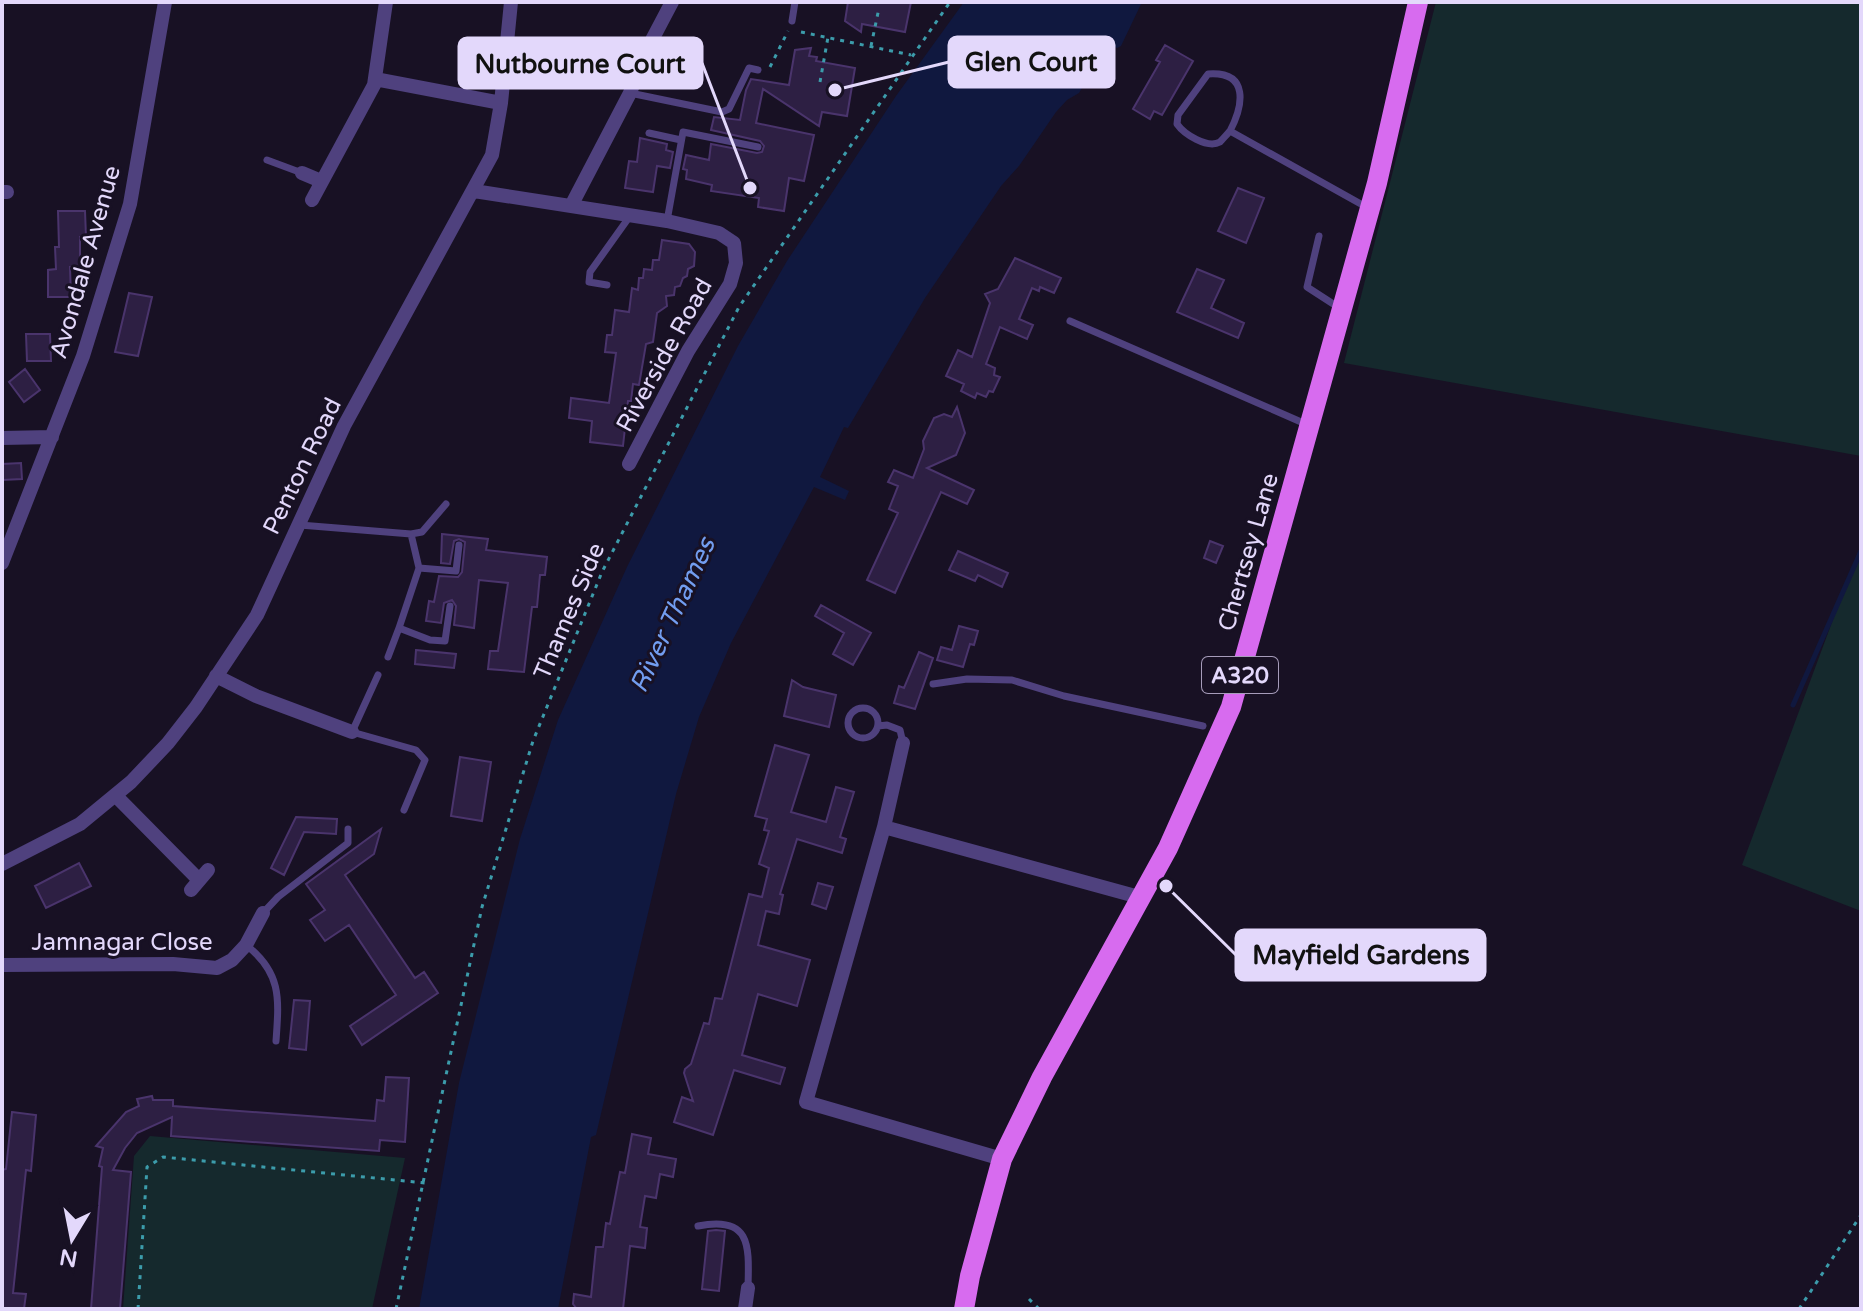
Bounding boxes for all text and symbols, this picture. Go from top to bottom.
callout: Glen Court [949,37,1114,87]
callout: Nutbourne Court [459,38,702,88]
text: Glen Court [965,47,1097,78]
text: Nutbourne Court [475,49,685,80]
street label: Avondale Avenue [44,162,127,362]
street label: Riverside Road [610,273,719,437]
street label: Penton Road [257,393,348,539]
street label: Chertsey Lane [1212,470,1285,634]
water label: River Thames [623,532,722,698]
street label: Thames Side [528,539,611,684]
road number: A320 [1202,657,1278,693]
street label: Jamnagar Close [31,928,213,957]
callout: Mayfield Gardens [1236,930,1485,980]
text: Mayfield Gardens [1252,940,1470,971]
north arrow [32,1199,112,1279]
text: N [58,1243,80,1272]

